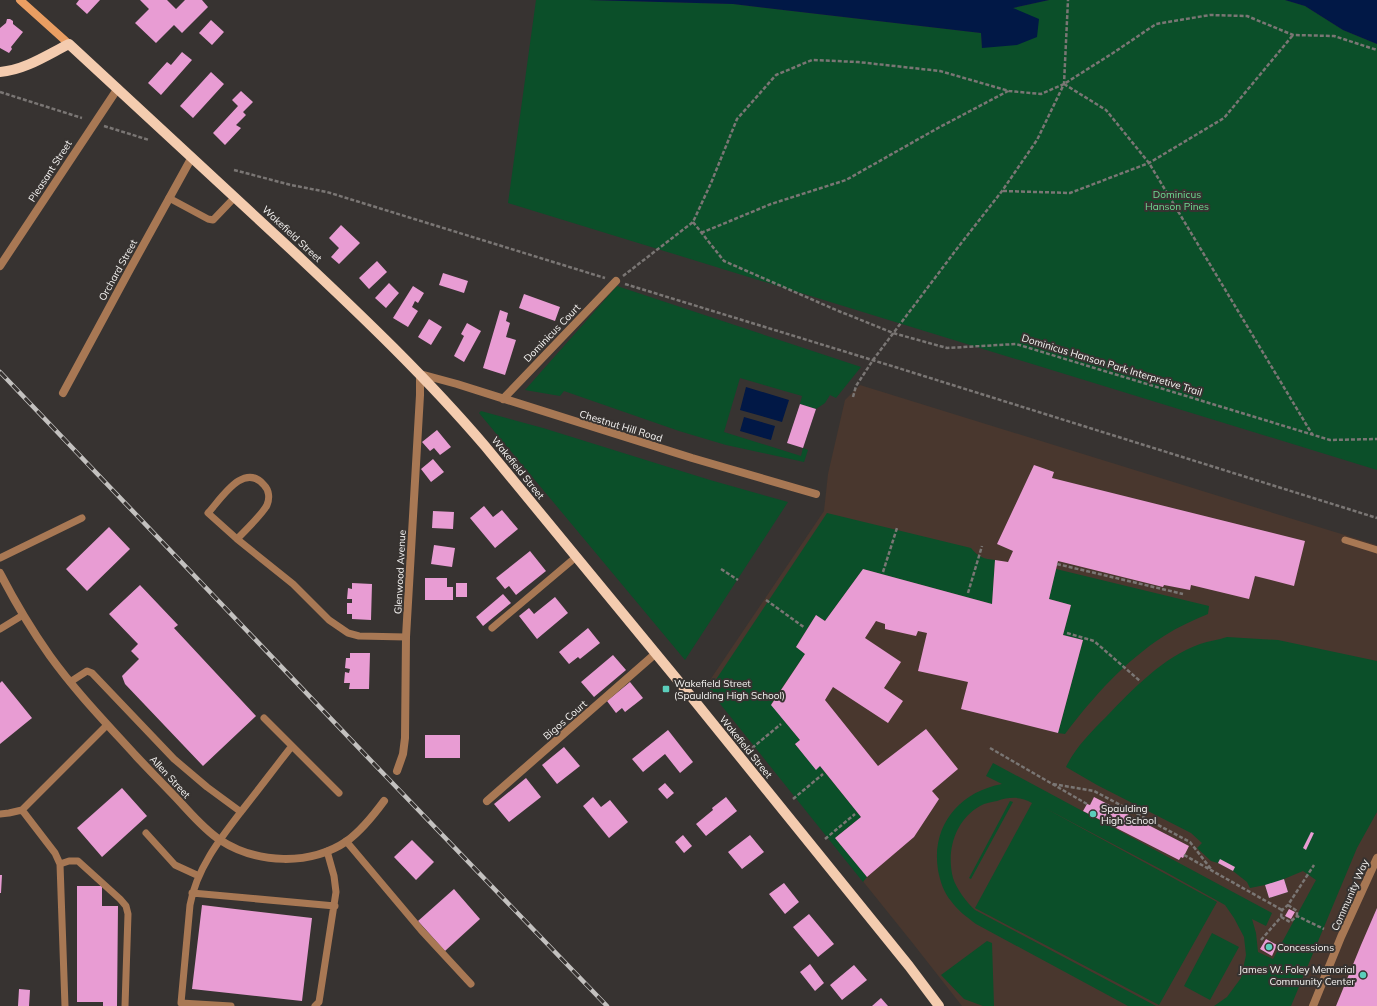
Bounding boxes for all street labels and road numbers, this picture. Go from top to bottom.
street label: Pleasant Street [25,137,75,204]
street label: Wakefield Street [259,203,325,265]
street label: Orchard Street [96,237,140,303]
street label: Dominicus Court [521,301,584,365]
street label: Dominicus Hanson Park Interpretive Trail [1020,331,1204,399]
street label: Chestnut Hill Road [578,407,664,445]
street label: Wakefield Street [489,434,548,502]
street label: Glenwood Avenue [391,530,409,614]
street label: Bigos Court [540,697,590,743]
street label: Wakefield Street [717,713,776,781]
street label: Allen Street [147,753,193,801]
street label: Community Way [1328,857,1372,933]

